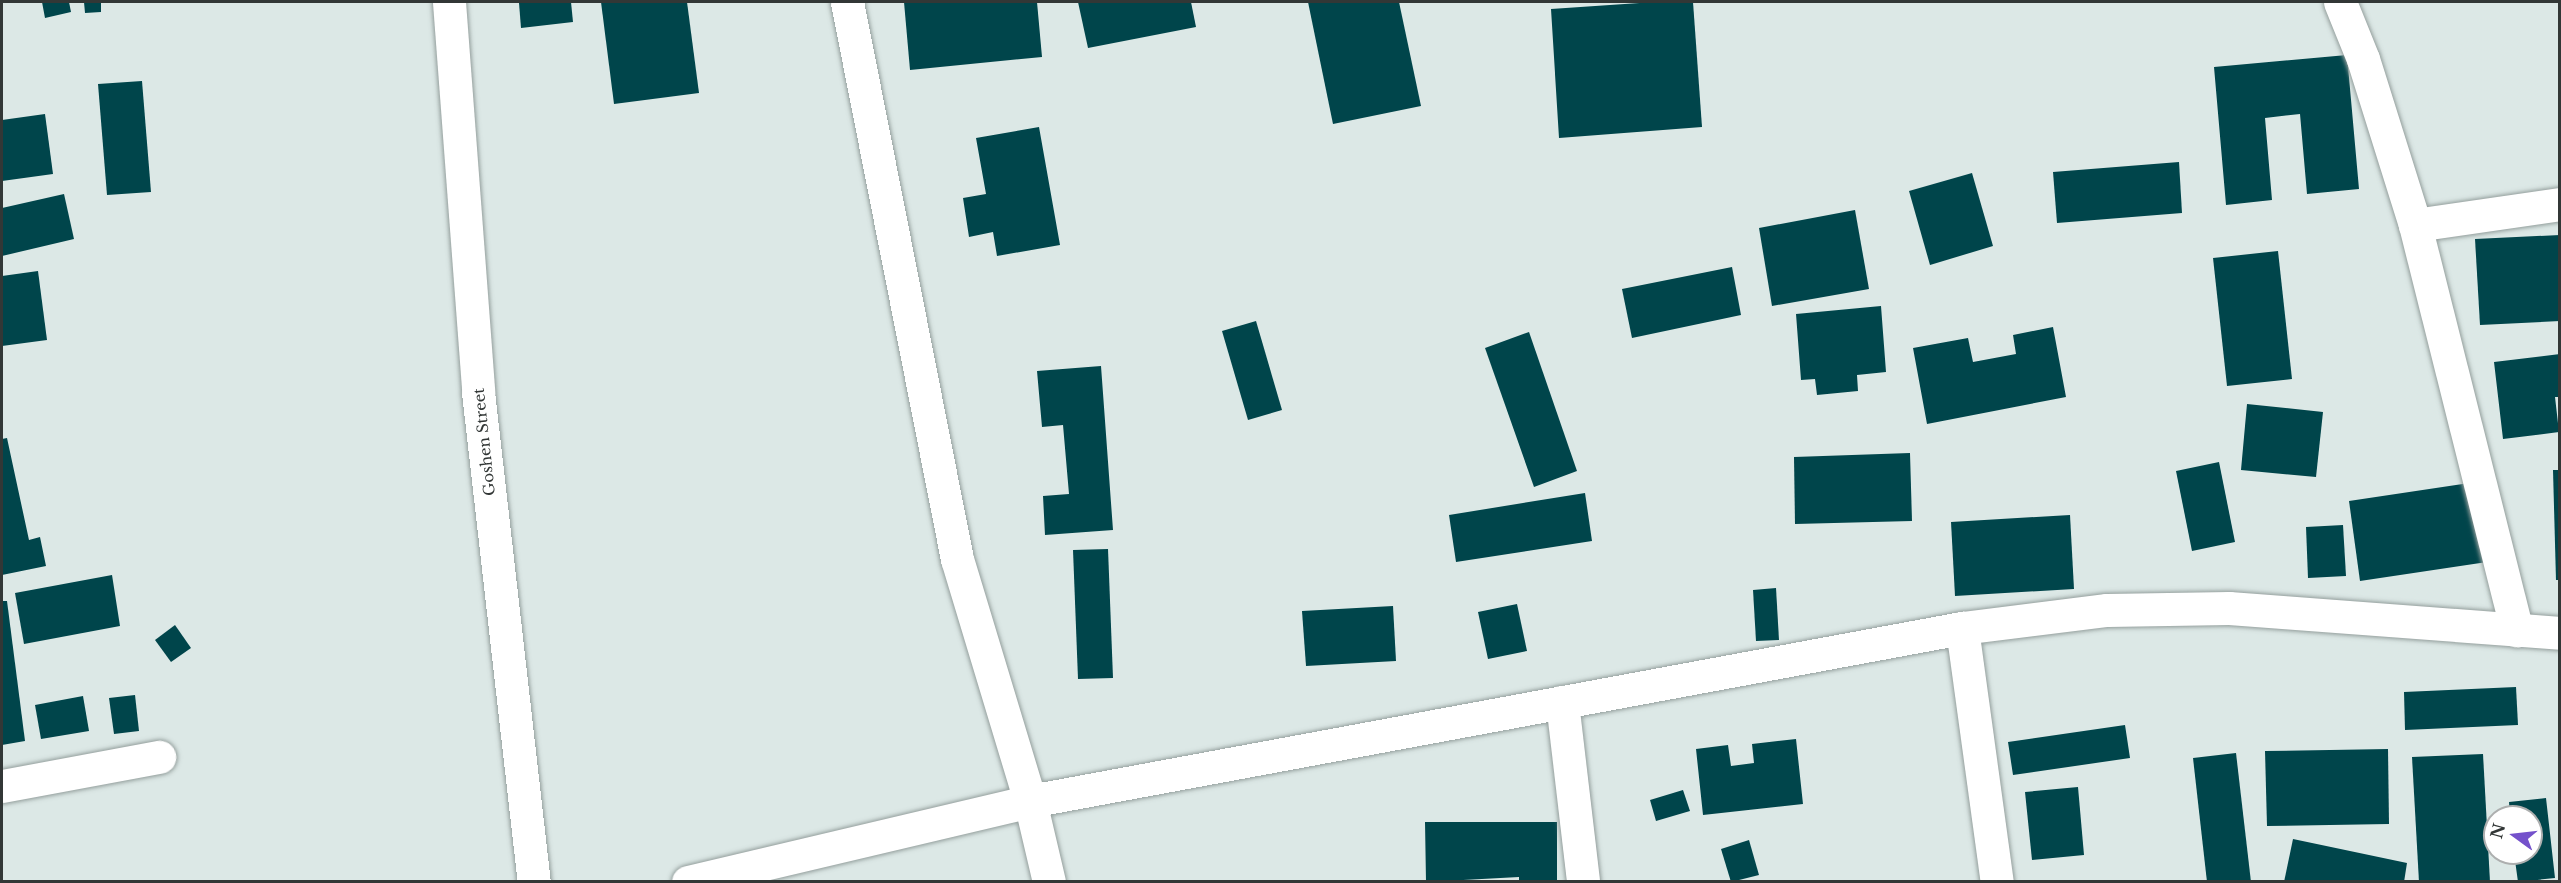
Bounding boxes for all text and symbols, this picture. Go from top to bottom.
street label: Goshen Street [469,387,499,497]
north arrow [2483,805,2543,865]
text: N [2486,821,2509,841]

